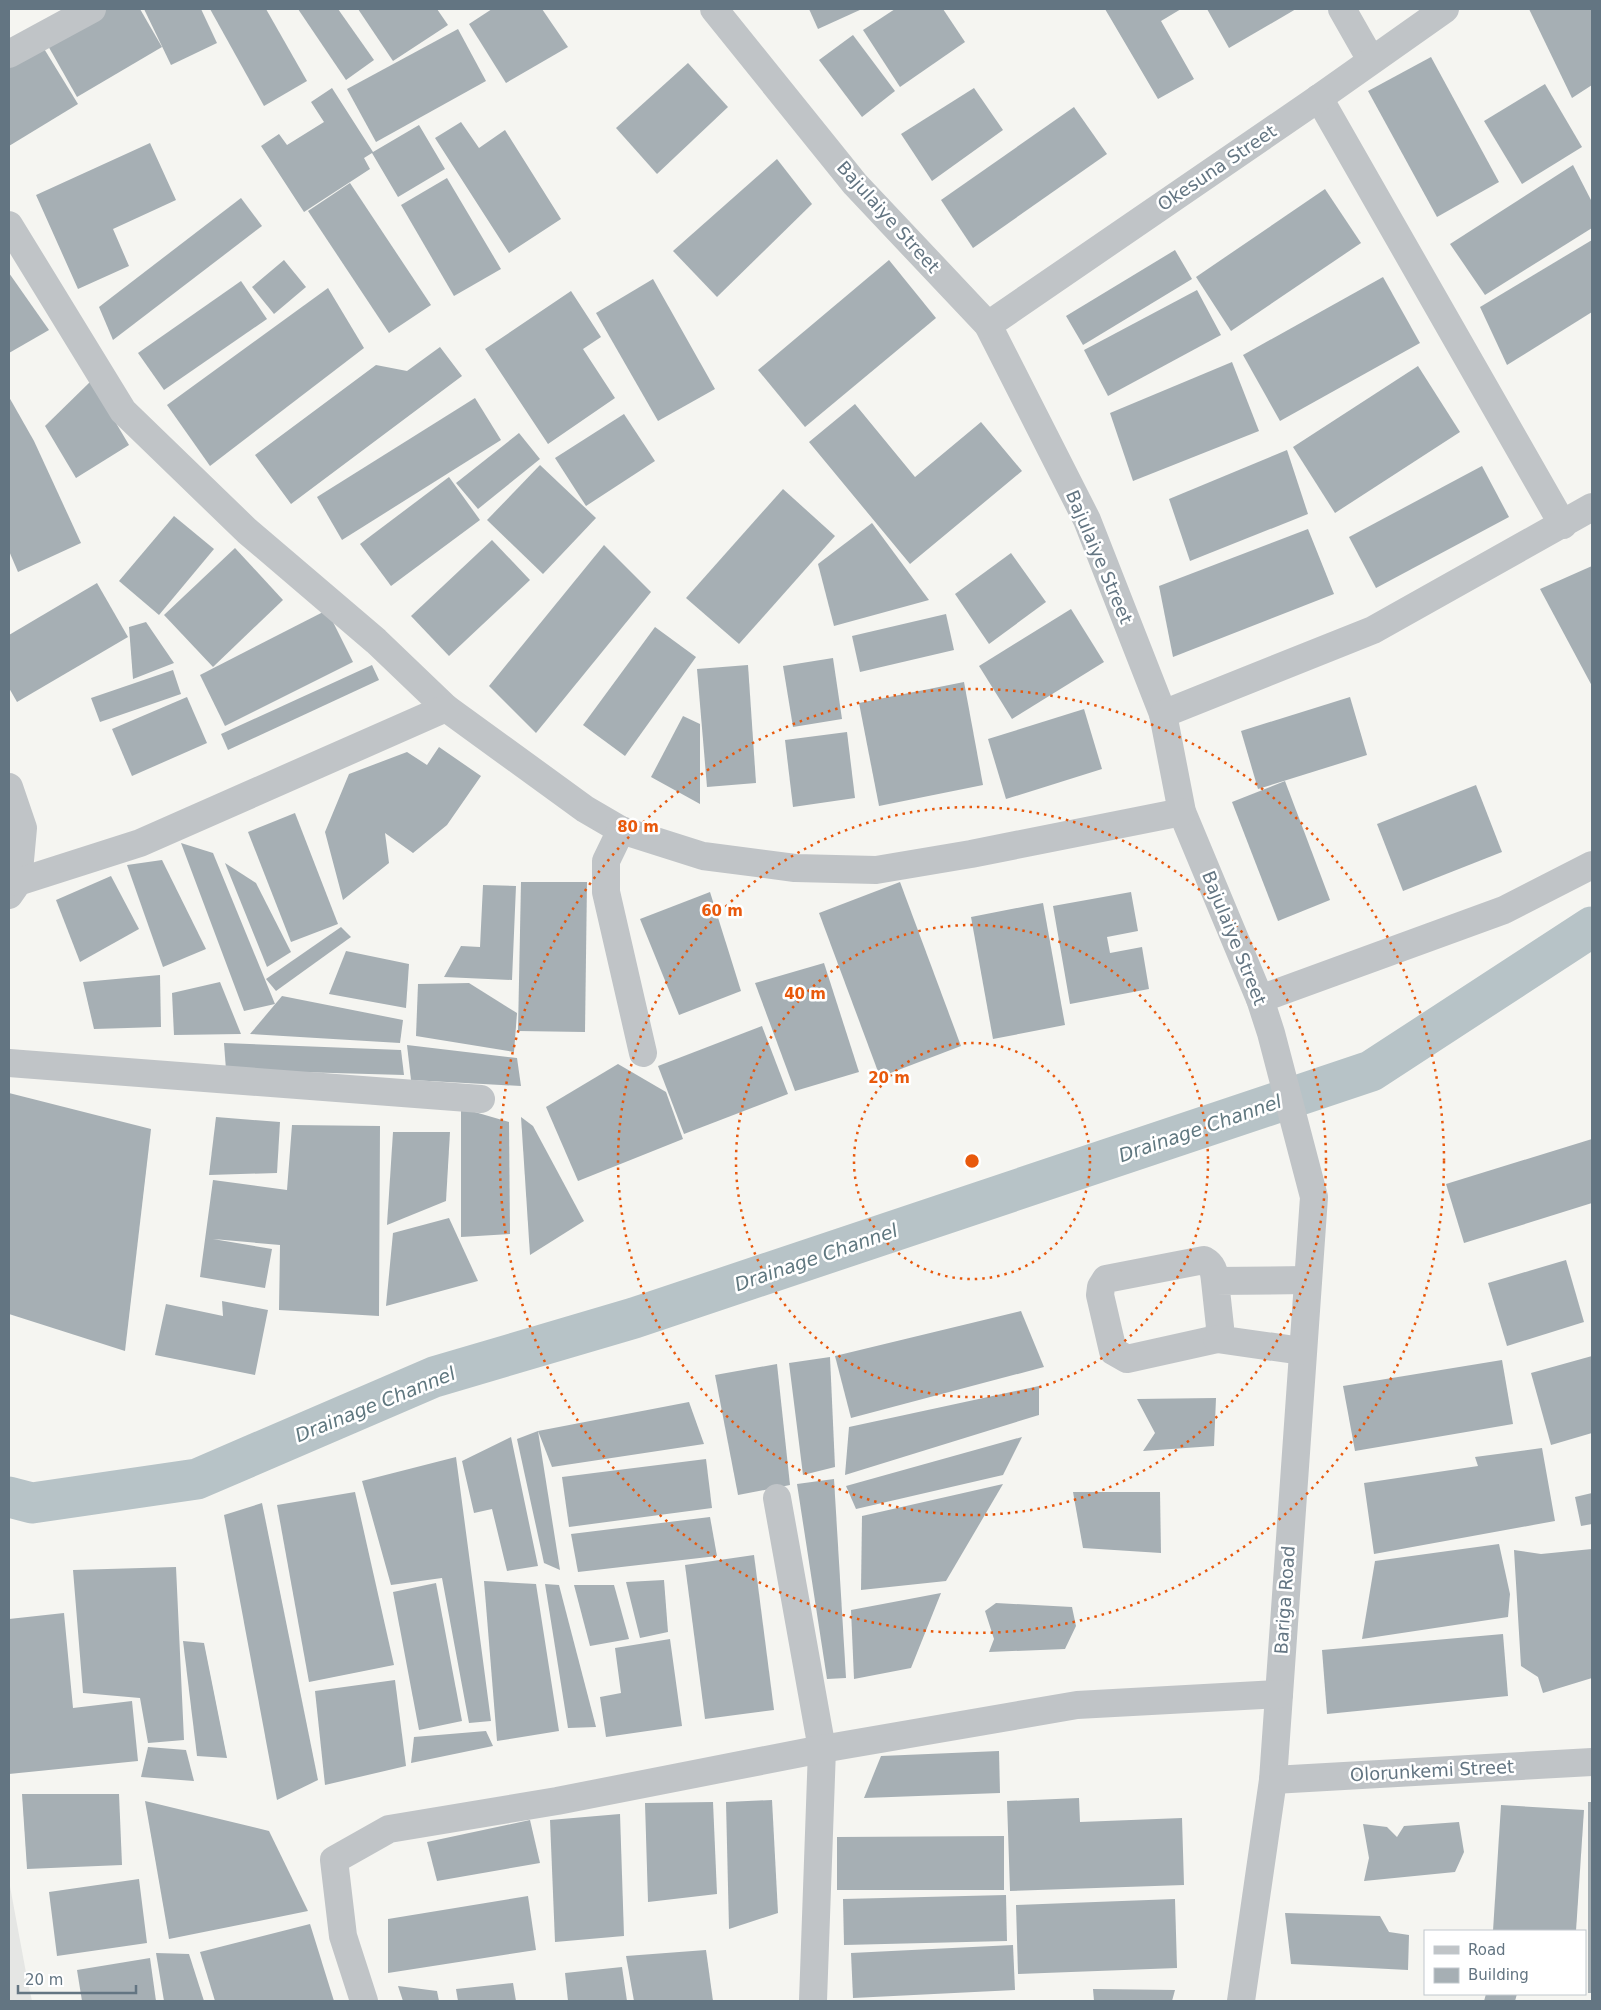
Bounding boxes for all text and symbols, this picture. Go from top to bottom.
street label: Okesuna Street [1153,120,1280,215]
street label: Bajulaiye Street [833,157,944,277]
street label: Bajulaiye Street [1062,487,1137,627]
text: 80 m [617,818,659,836]
street label: Bajulaiye Street [1198,868,1271,1008]
text: 60 m [701,902,743,920]
text: 40 m [784,985,826,1003]
text: 20 m [868,1069,910,1087]
water label: Drainage Channel [1116,1090,1285,1166]
centre of rings [963,1152,981,1170]
water label: Drainage Channel [732,1219,901,1295]
water label: Drainage Channel [292,1362,459,1446]
street label: Bariga Road [1270,1545,1299,1655]
street label: Olorunkemi Street [1349,1756,1515,1785]
legend [1424,1930,1586,1995]
text: Road [1468,1941,1506,1959]
scale bar [18,1962,135,1994]
text: Building [1468,1966,1529,1984]
text: 20 m [25,1971,63,1989]

